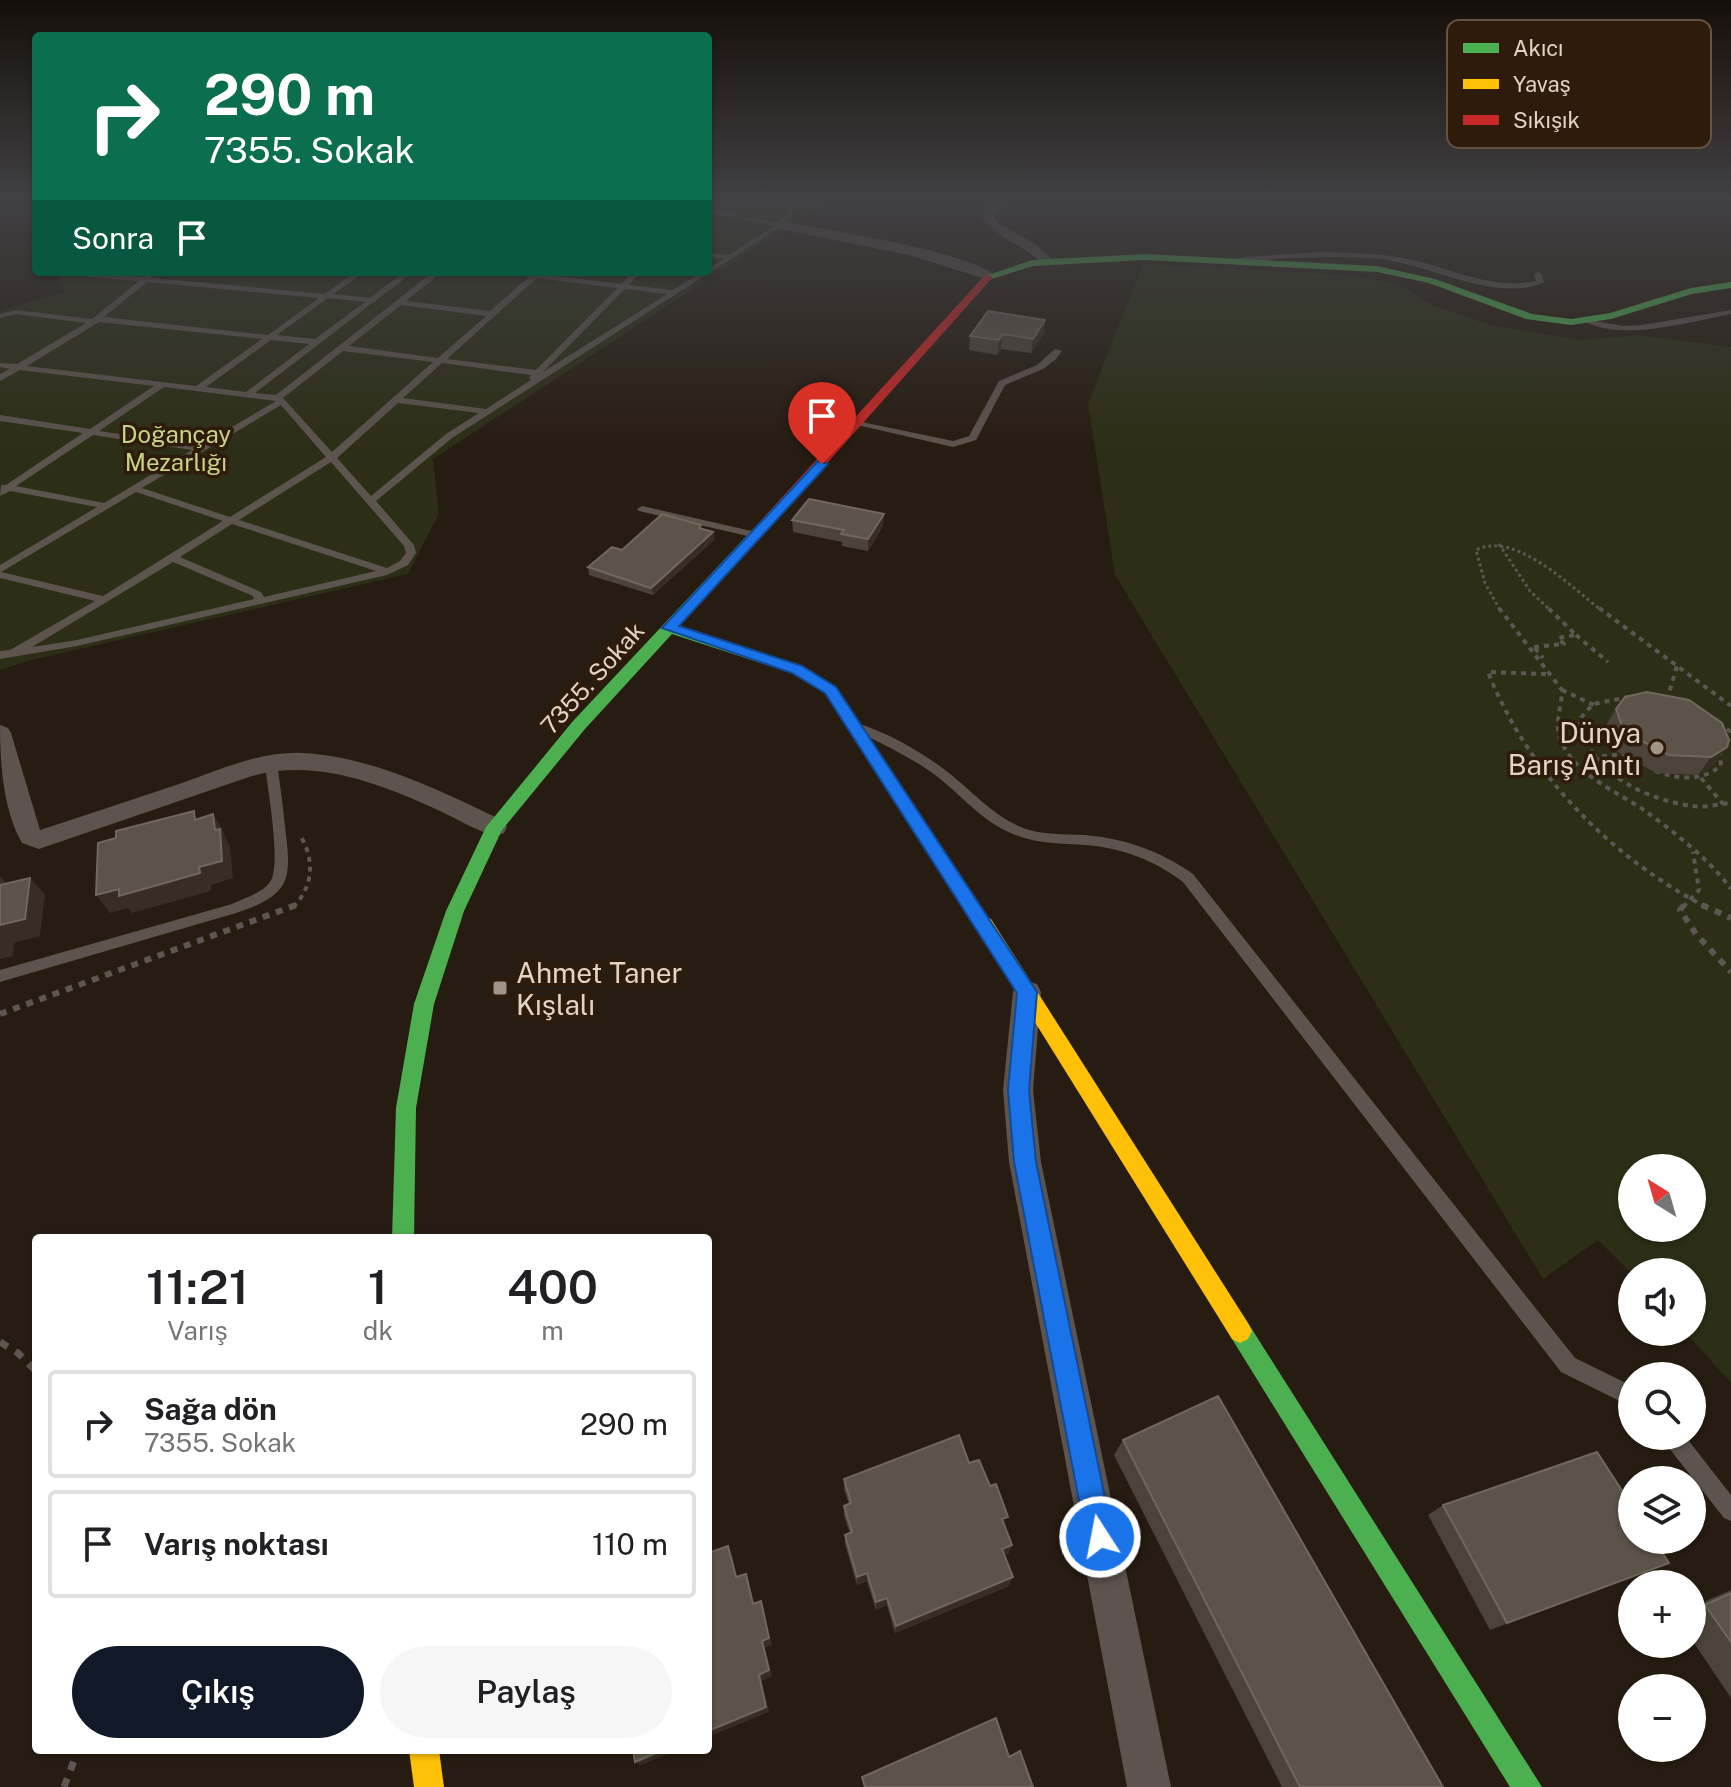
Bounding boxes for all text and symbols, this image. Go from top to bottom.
legend [1447,20,1711,148]
text: Akıcı [1513,35,1563,61]
text: 290 m [204,62,375,128]
icon: right [72,64,176,168]
text: Yavaş [1513,71,1571,97]
text: Sıkışık [1513,107,1580,133]
text: 7355. Sokak [204,129,415,171]
icon: arrive [170,216,214,260]
text: Sonra [72,220,154,256]
pin [788,382,856,464]
icon: arrive [800,394,844,438]
park label: Doğançay Mezarlığı [121,420,231,476]
street label: 7355. Sokak [535,616,649,740]
place label: Dünya Barış Anıtı [1508,716,1641,781]
marker: Dünya Barış Anıtı [1648,739,1666,757]
place label: Ahmet Taner Kışlalı [516,956,683,1021]
marker: Ahmet Taner Kışlalı [491,979,509,997]
north arrow [1618,1154,1706,1242]
map controls [1618,1154,1706,1762]
text: 11:21 [146,1258,249,1315]
text: 1 [368,1258,388,1315]
text: 400 [507,1258,598,1315]
button: sound [1618,1258,1706,1346]
text: Varış [167,1315,228,1346]
text: dk [363,1315,393,1346]
text: m [541,1315,564,1346]
button: search [1618,1362,1706,1450]
text: Sağa dön [144,1391,277,1427]
icon: right [76,1402,120,1446]
text: 290 m [580,1406,668,1442]
text: 7355. Sokak [144,1427,296,1458]
button: layers [1618,1466,1706,1554]
position arrow [1058,1495,1142,1579]
icon: arrive [76,1522,120,1566]
text: Varış noktası [144,1526,329,1562]
text: 110 m [592,1526,668,1562]
button: + [1618,1570,1706,1658]
button: Çıkış [72,1646,364,1738]
button: Paylaş [380,1646,672,1738]
button: − [1618,1674,1706,1762]

